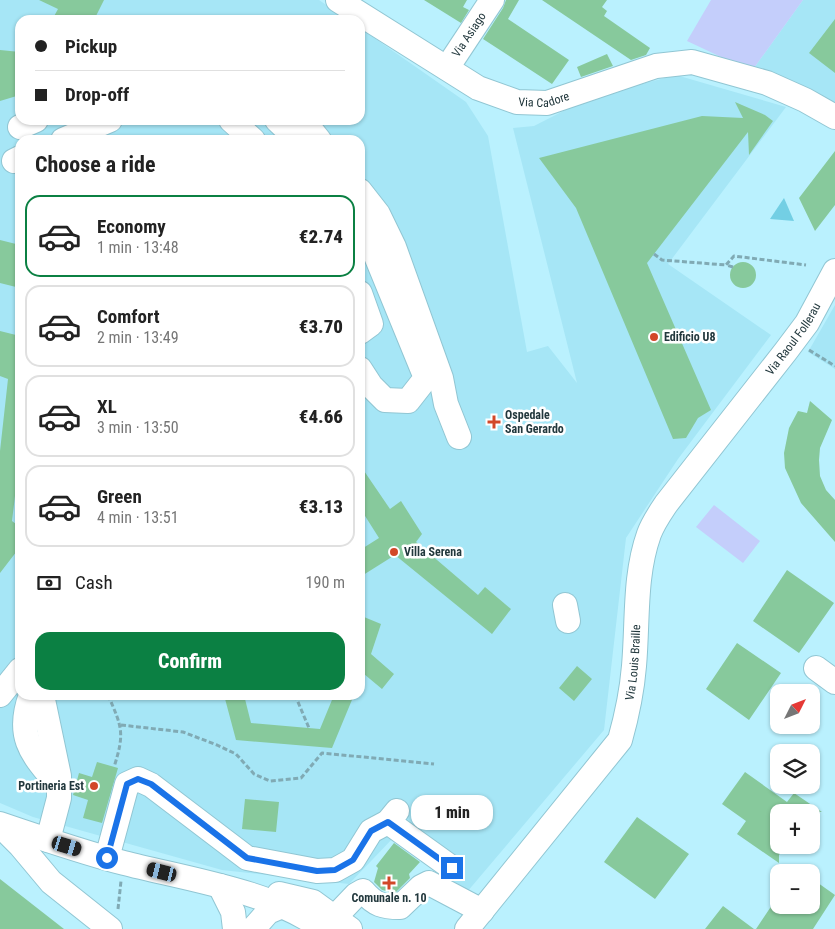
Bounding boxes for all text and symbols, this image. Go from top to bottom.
street label: Via Asiago [449,10,489,60]
text: Pickup [65,35,117,58]
text: Drop-off [65,83,129,106]
street label: Via Cadore [518,89,571,110]
text: Choose a ride [35,152,156,177]
icon: car [37,214,82,259]
text: Economy [97,215,166,238]
text: €2.74 [299,225,343,248]
text: 1 min · 13:48 [97,238,179,257]
street label: Via Raoul Follerau [763,300,824,378]
icon: car [37,304,82,349]
text: Comfort [97,305,160,328]
text: €3.70 [299,315,343,338]
text: 2 min · 13:49 [97,328,179,347]
place label: Edificio U8 [664,330,715,344]
marker: Edificio U8 [648,331,660,343]
icon: car [37,394,82,439]
text: XL [97,395,117,418]
text: €4.66 [299,405,343,428]
place label: Ospedale San Gerardo [505,408,564,436]
marker: Ospedale San Gerardo [487,415,501,429]
text: 3 min · 13:50 [97,418,179,437]
icon: car [37,484,82,529]
text: Green [97,485,142,508]
text: €3.13 [299,495,343,518]
text: 4 min · 13:51 [97,508,179,527]
place label: Villa Serena [404,545,462,559]
marker: Villa Serena [388,546,400,558]
icon: cash [35,569,63,597]
text: Cash [75,571,113,594]
text: 190 m [306,573,345,592]
street label: Via Louis Braille [622,624,643,702]
button: Confirm [35,632,345,690]
north arrow [770,684,820,734]
map controls [770,684,820,914]
button: layers [770,744,820,794]
place label: Portineria Est [18,779,84,793]
marker: Portineria Est [88,780,100,792]
callout: 1 min [411,796,493,830]
text: 1 min [434,803,470,822]
button: + [770,804,820,854]
car [50,834,83,858]
route start [96,847,118,869]
route end [441,857,463,879]
car [145,861,178,883]
button: − [770,864,820,914]
marker: Comunale n. 10 [383,877,395,889]
place label: Comunale n. 10 [352,891,427,905]

